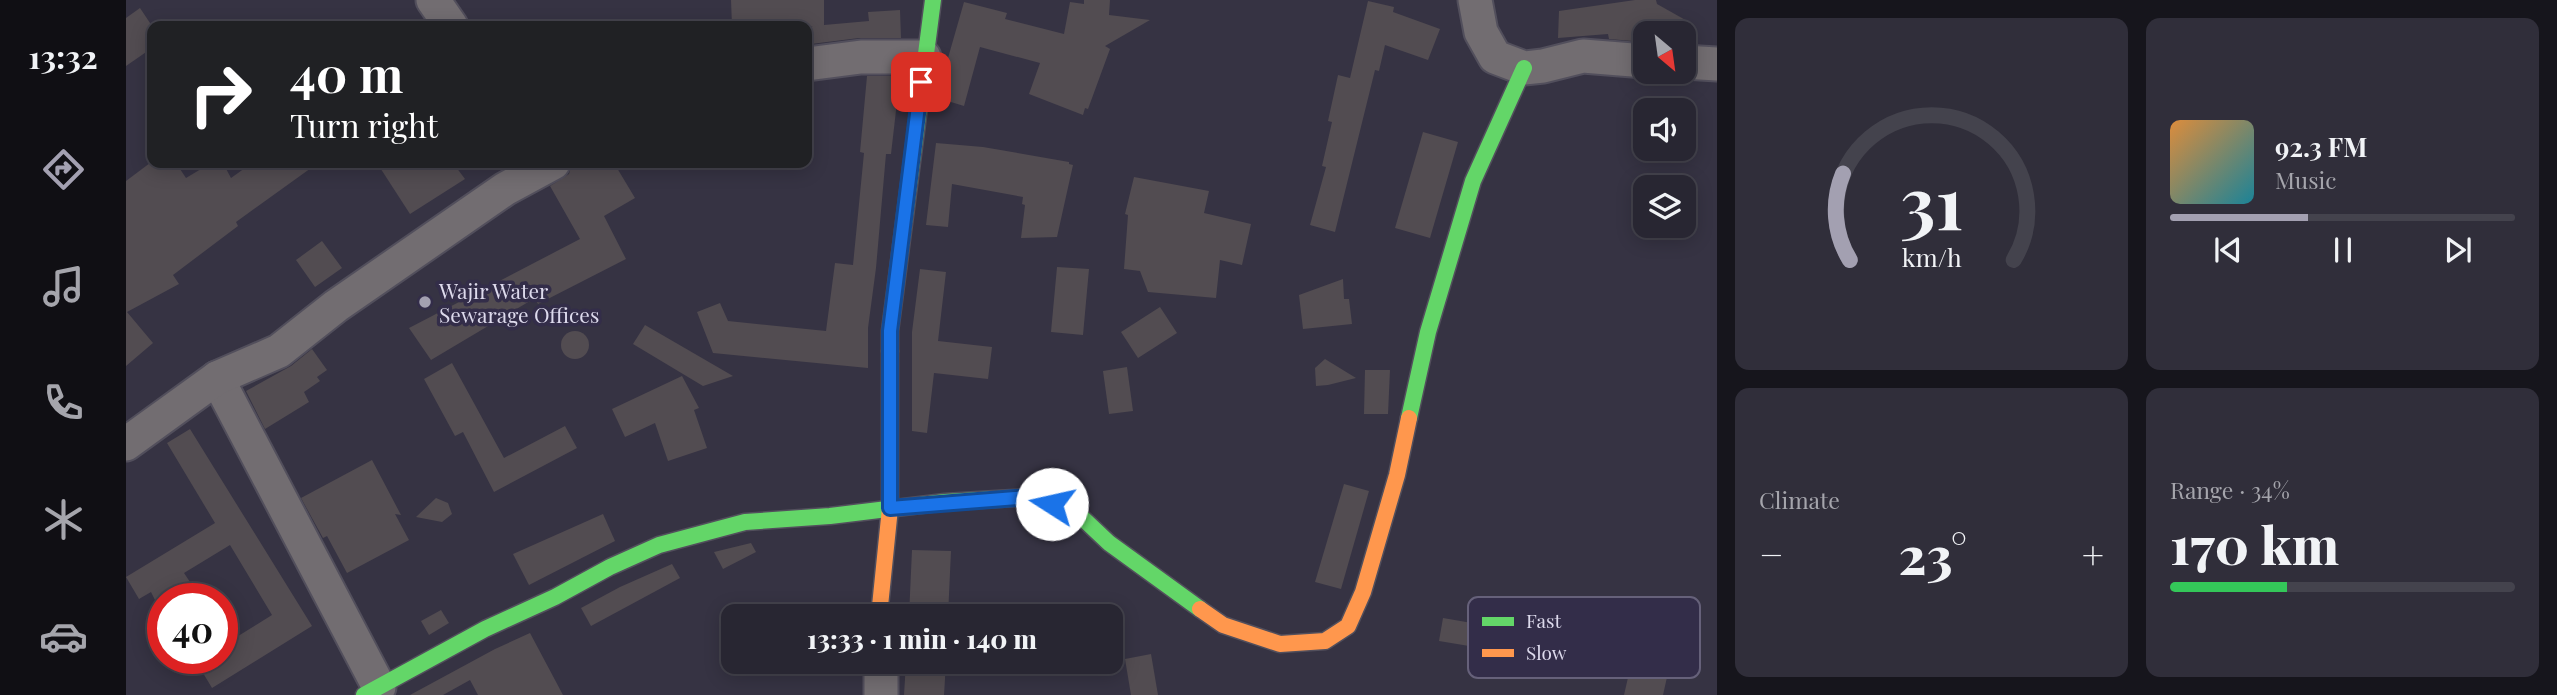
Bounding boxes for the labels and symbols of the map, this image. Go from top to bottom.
north arrow [1633,21,1696,84]
pin [891,52,951,112]
place label: Wajir Water Sewarage Offices [438,276,599,328]
marker: Wajir Water Sewarage Offices [417,294,433,310]
position arrow [1015,467,1089,541]
speed limit sign: 40 [147,583,238,674]
legend [1468,597,1700,678]
text: Fast [1526,607,1562,633]
text: Slow [1526,639,1567,665]

